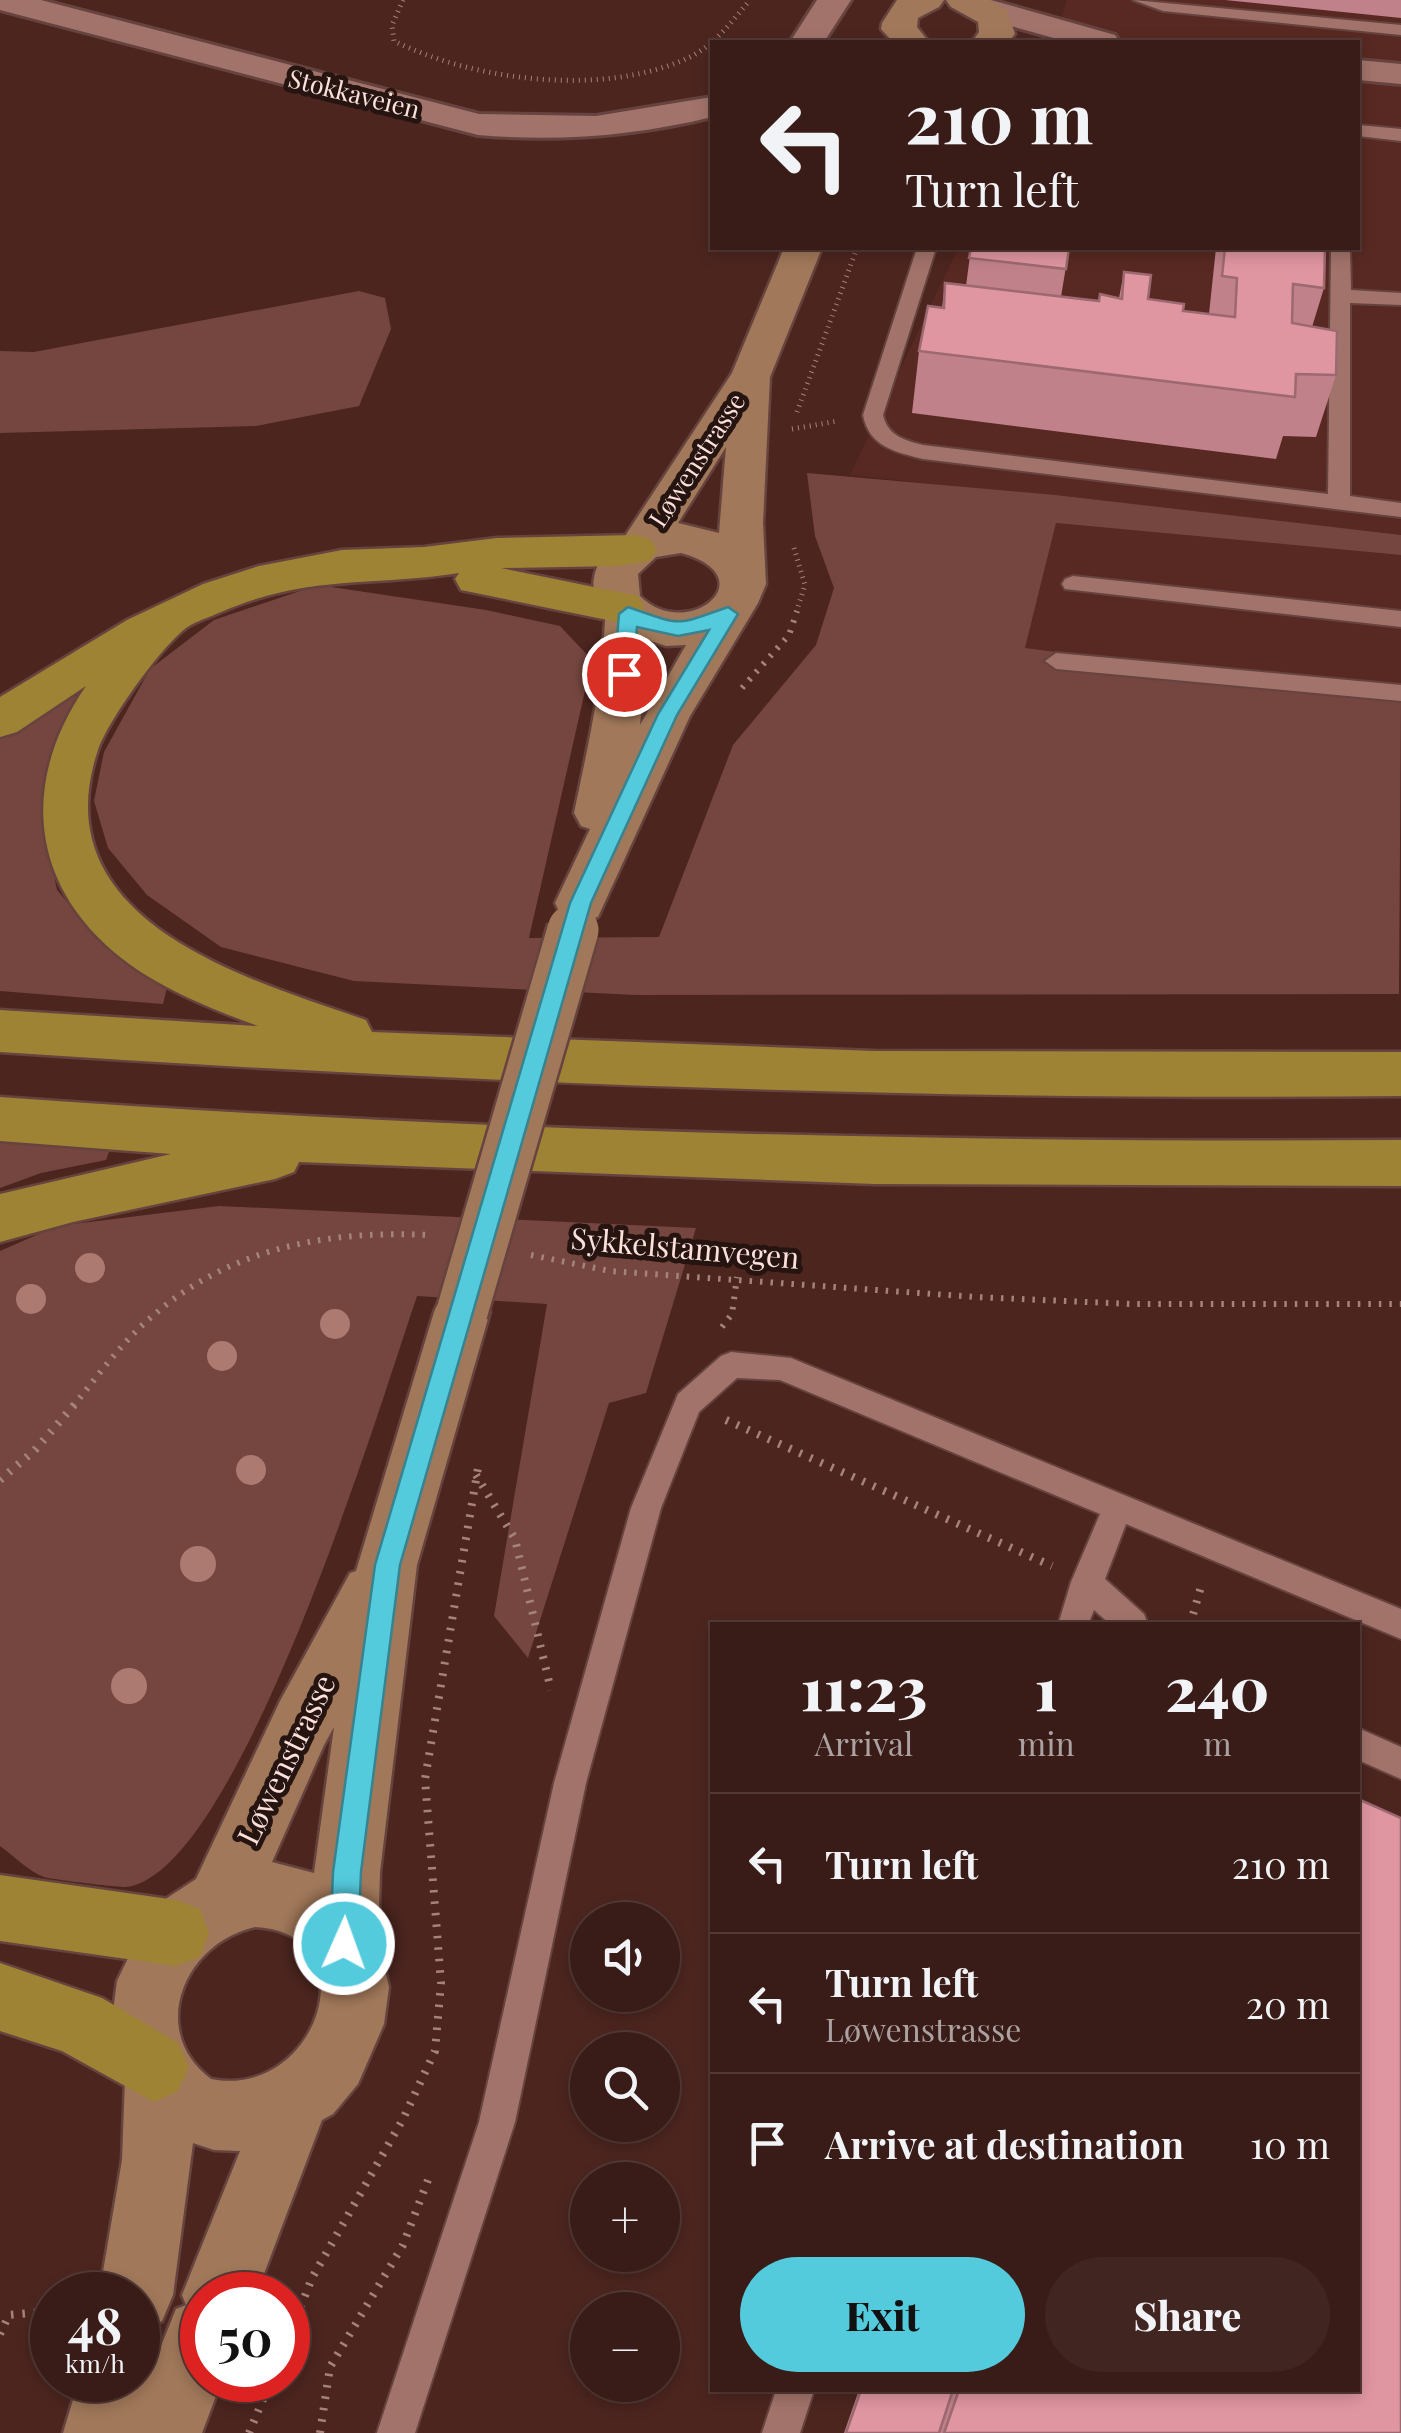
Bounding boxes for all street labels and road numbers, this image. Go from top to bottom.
street label: Stokkaveien [285,60,424,125]
street label: Løwenstrasse [640,386,751,533]
street label: Sykkelstamvegen [569,1217,801,1277]
street label: Løwenstrasse [227,1668,344,1851]

